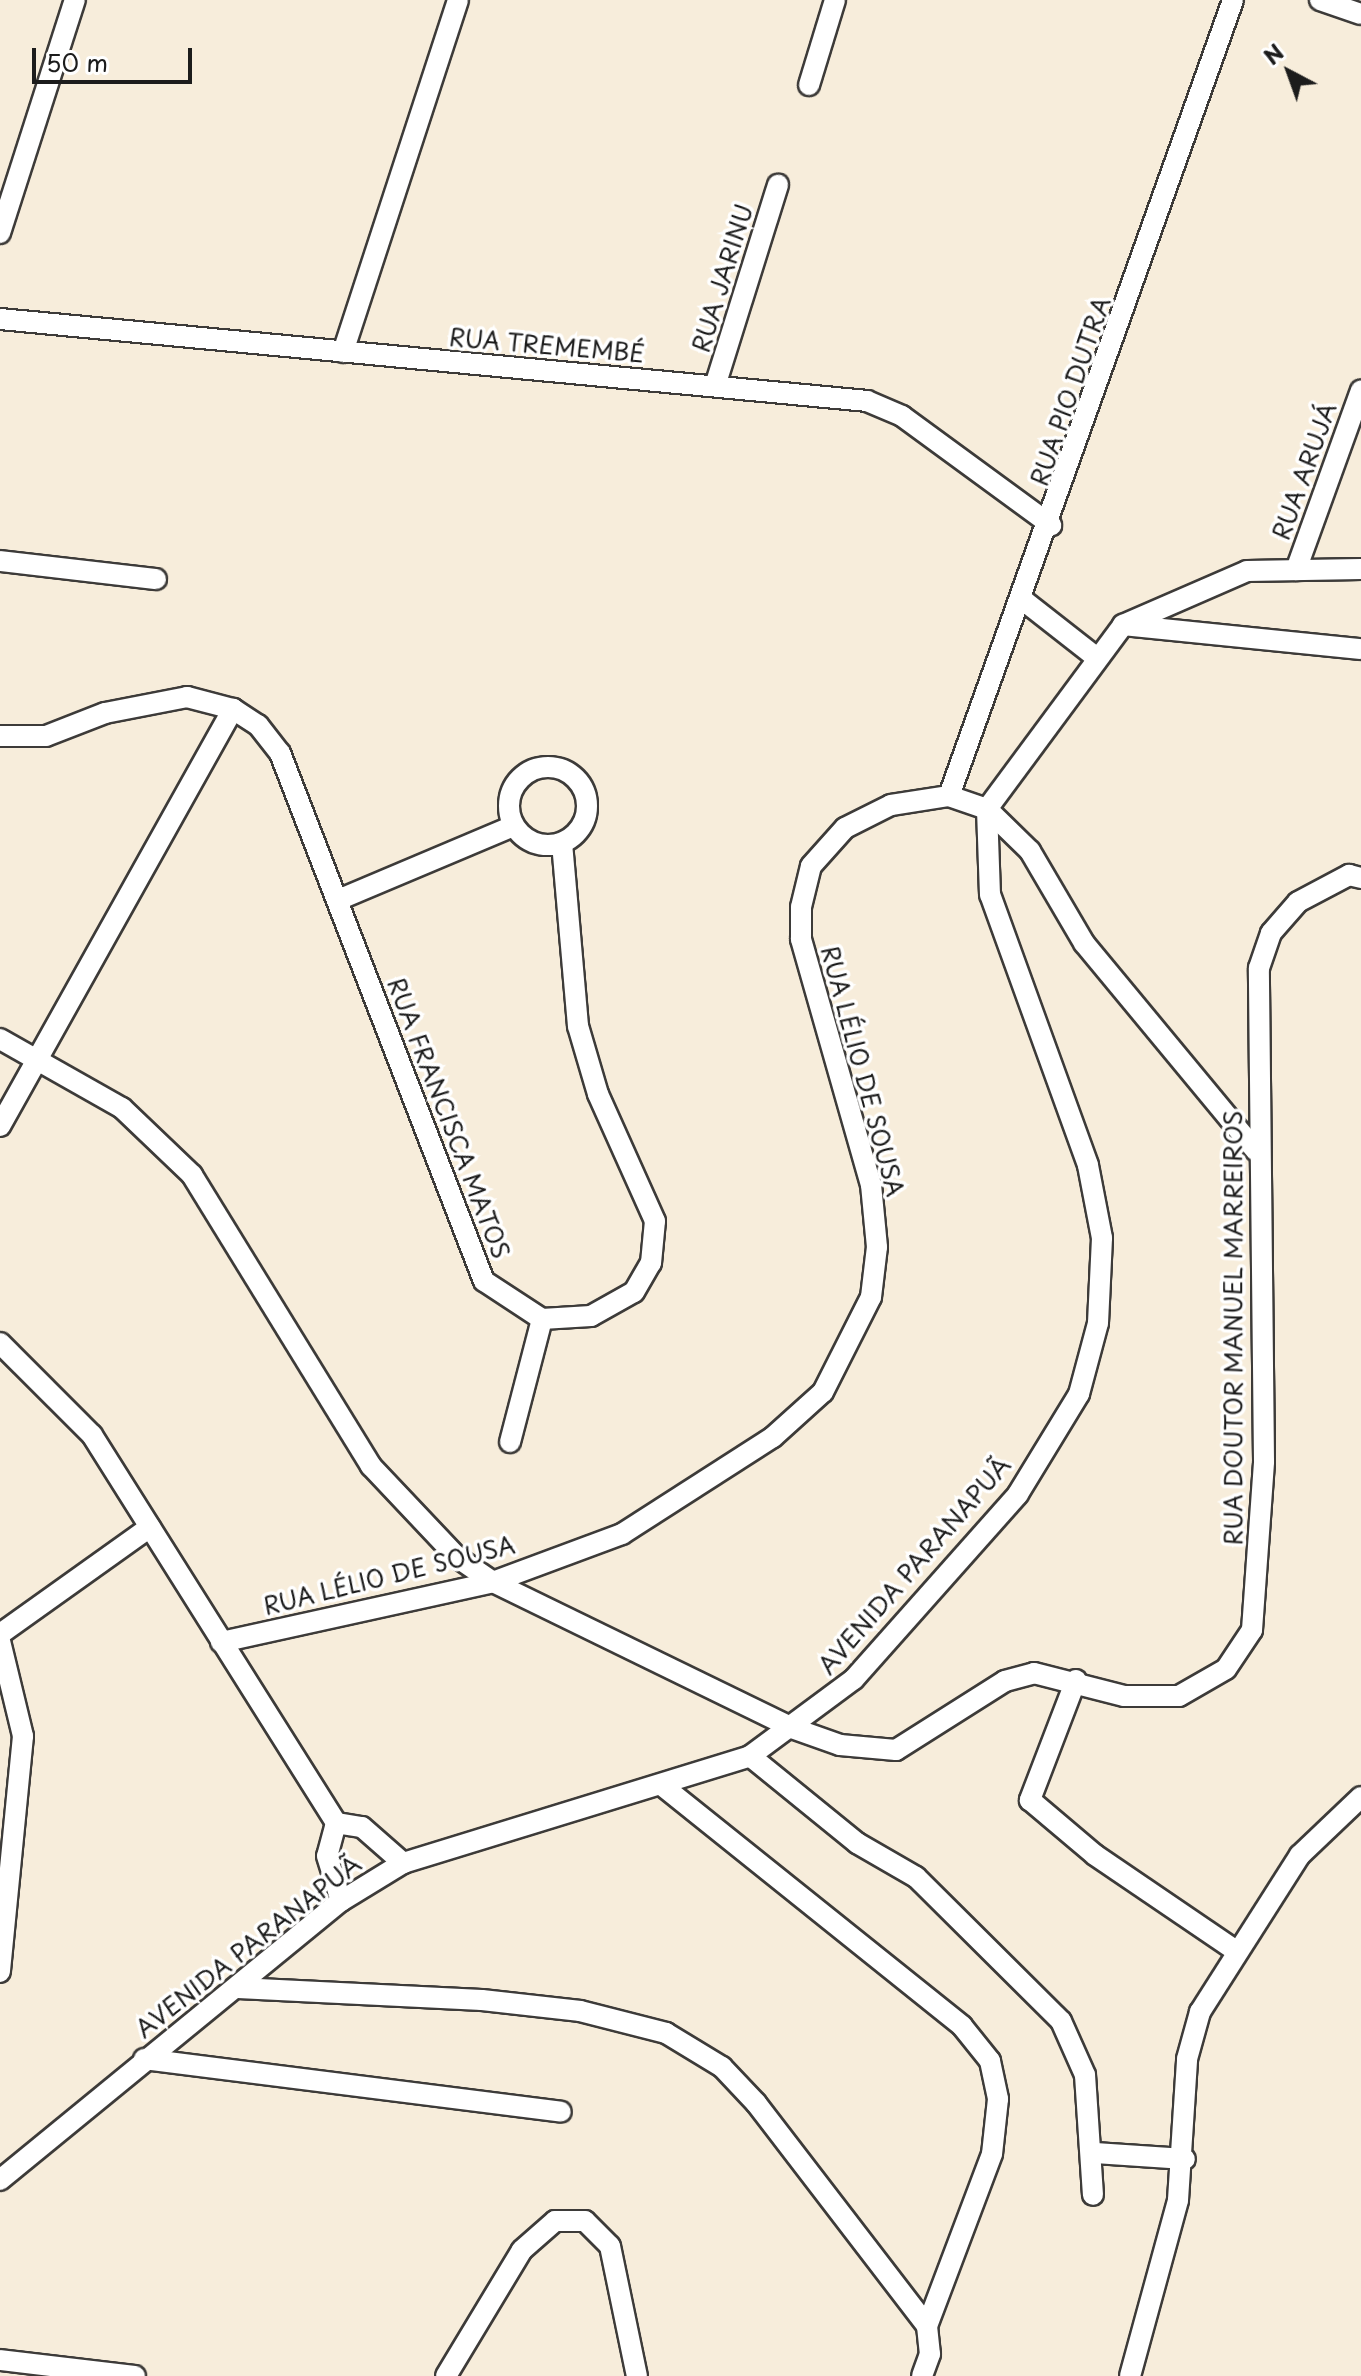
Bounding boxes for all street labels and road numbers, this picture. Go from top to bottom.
street label: RUA JARINU [686,200,758,356]
street label: RUA PIO DUTRA [1024,291,1116,491]
street label: RUA TREMEMBÉ [446,322,648,368]
street label: RUA ARUJÁ [1266,398,1342,544]
street label: RUA LÉLIO DE SOUSA [815,940,911,1202]
street label: RUA FRANCISCA MATOS [382,972,516,1264]
street label: RUA DOUTOR MANUEL MARREIROS [1219,1110,1247,1546]
street label: AVENIDA PARANAPUÃ [813,1452,1015,1678]
street label: RUA LÉLIO DE SOUSA [258,1529,520,1621]
street label: AVENIDA PARANAPUÃ [131,1850,365,2042]

